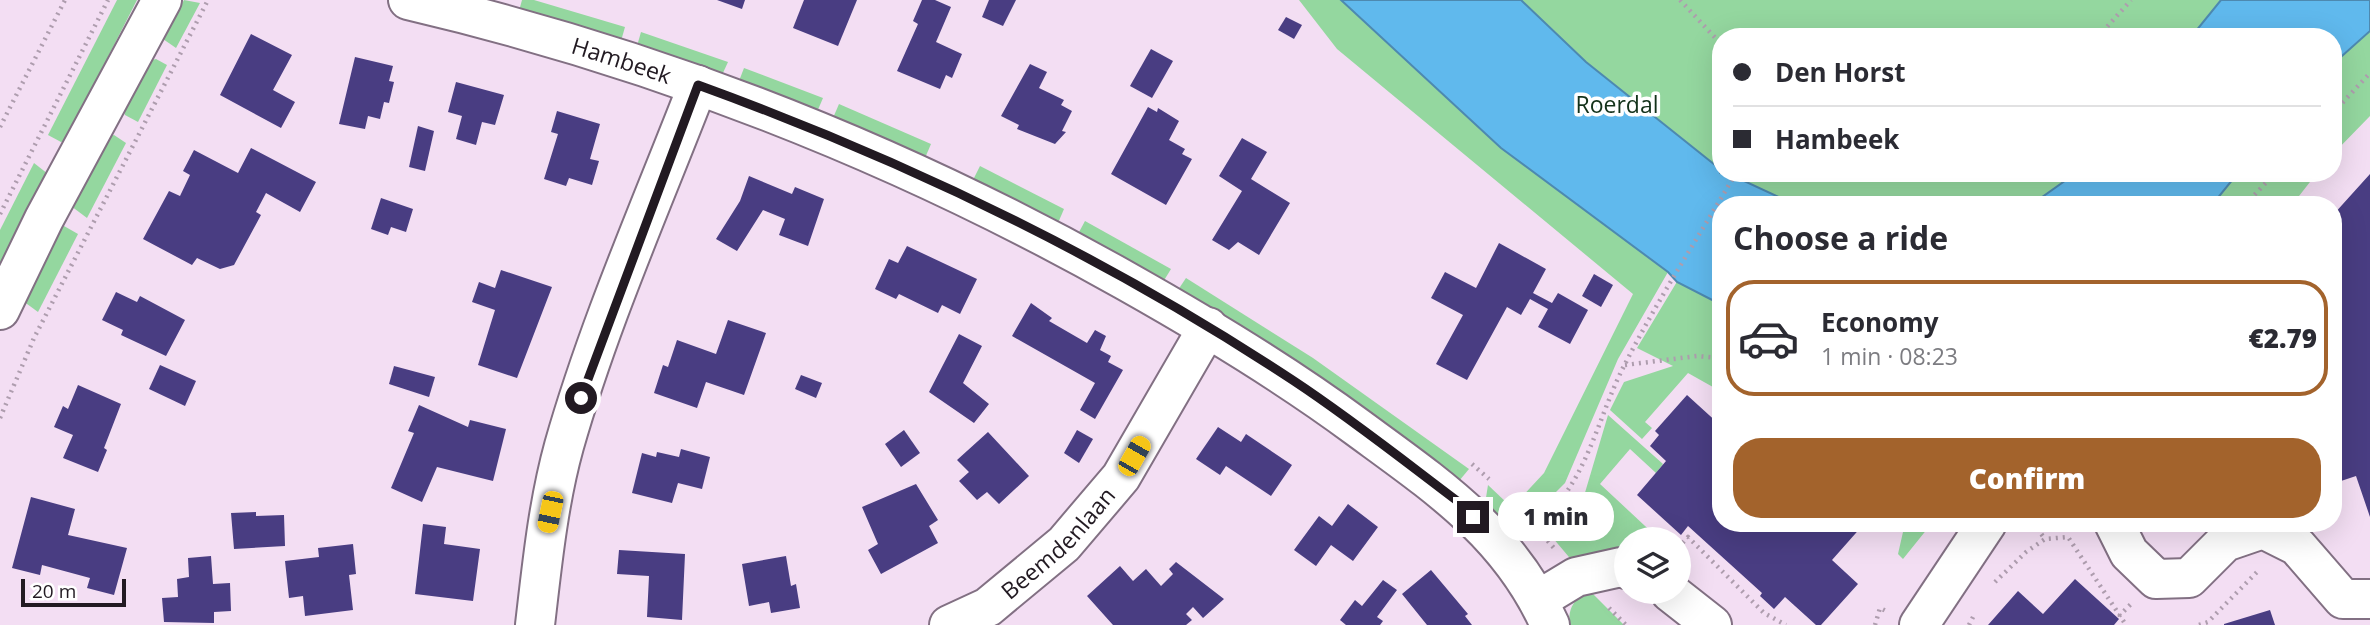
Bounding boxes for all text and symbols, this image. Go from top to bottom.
street label: Hambeek [568,29,676,91]
text: Den Horst [1775,54,1905,90]
park label: Roerdal [1575,88,1659,120]
text: Hambeek [1775,121,1899,157]
text: Choose a ride [1733,216,1948,259]
text: Economy [1821,304,1939,340]
icon: car [1737,307,1800,370]
text: €2.79 [2249,320,2317,356]
text: 1 min · 08:23 [1821,340,1958,372]
route start [565,382,597,414]
car [1115,433,1154,479]
button: Confirm [1733,438,2321,518]
street label: Beemdenlaan [994,480,1122,606]
car [536,489,565,535]
callout: 1 min [1498,492,1613,542]
text: 1 min [1523,500,1589,532]
route end [1457,501,1489,533]
map controls [1614,527,1691,604]
button: layers [1614,527,1691,604]
scale bar [21,576,126,608]
text: 20 m [32,578,76,604]

